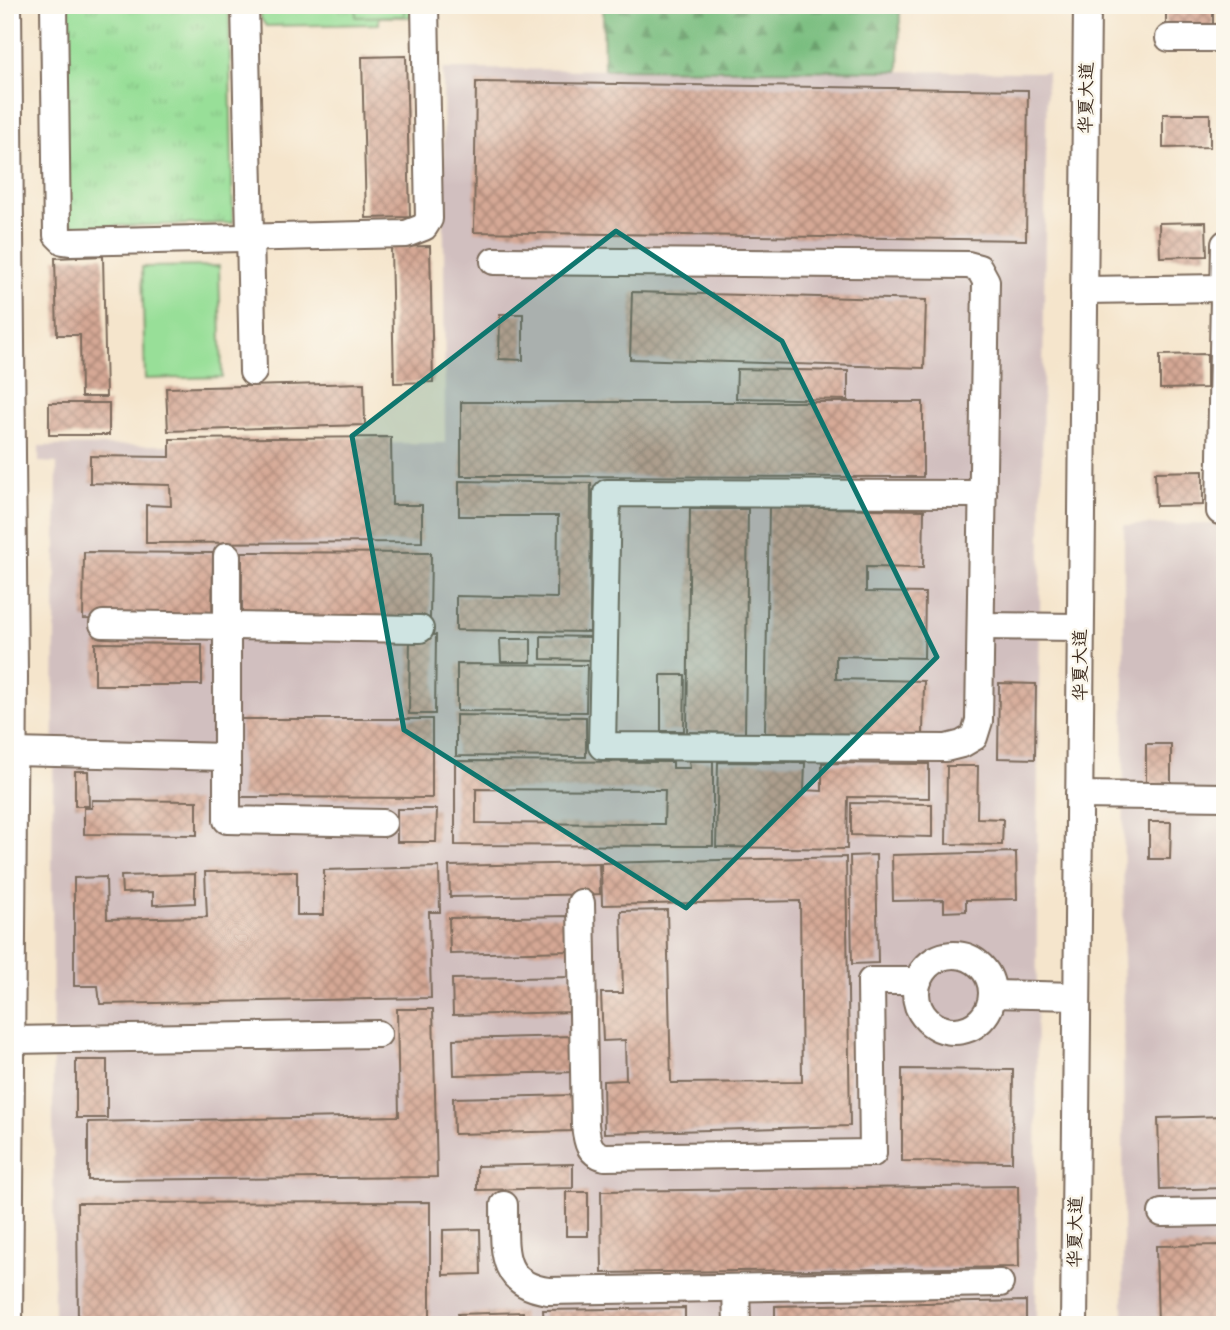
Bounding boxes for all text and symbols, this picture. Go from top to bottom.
street label: 华夏大道 [1070,62,1099,134]
street label: 华夏大道 [1065,629,1092,701]
street label: 华夏大道 [1059,1196,1088,1268]

